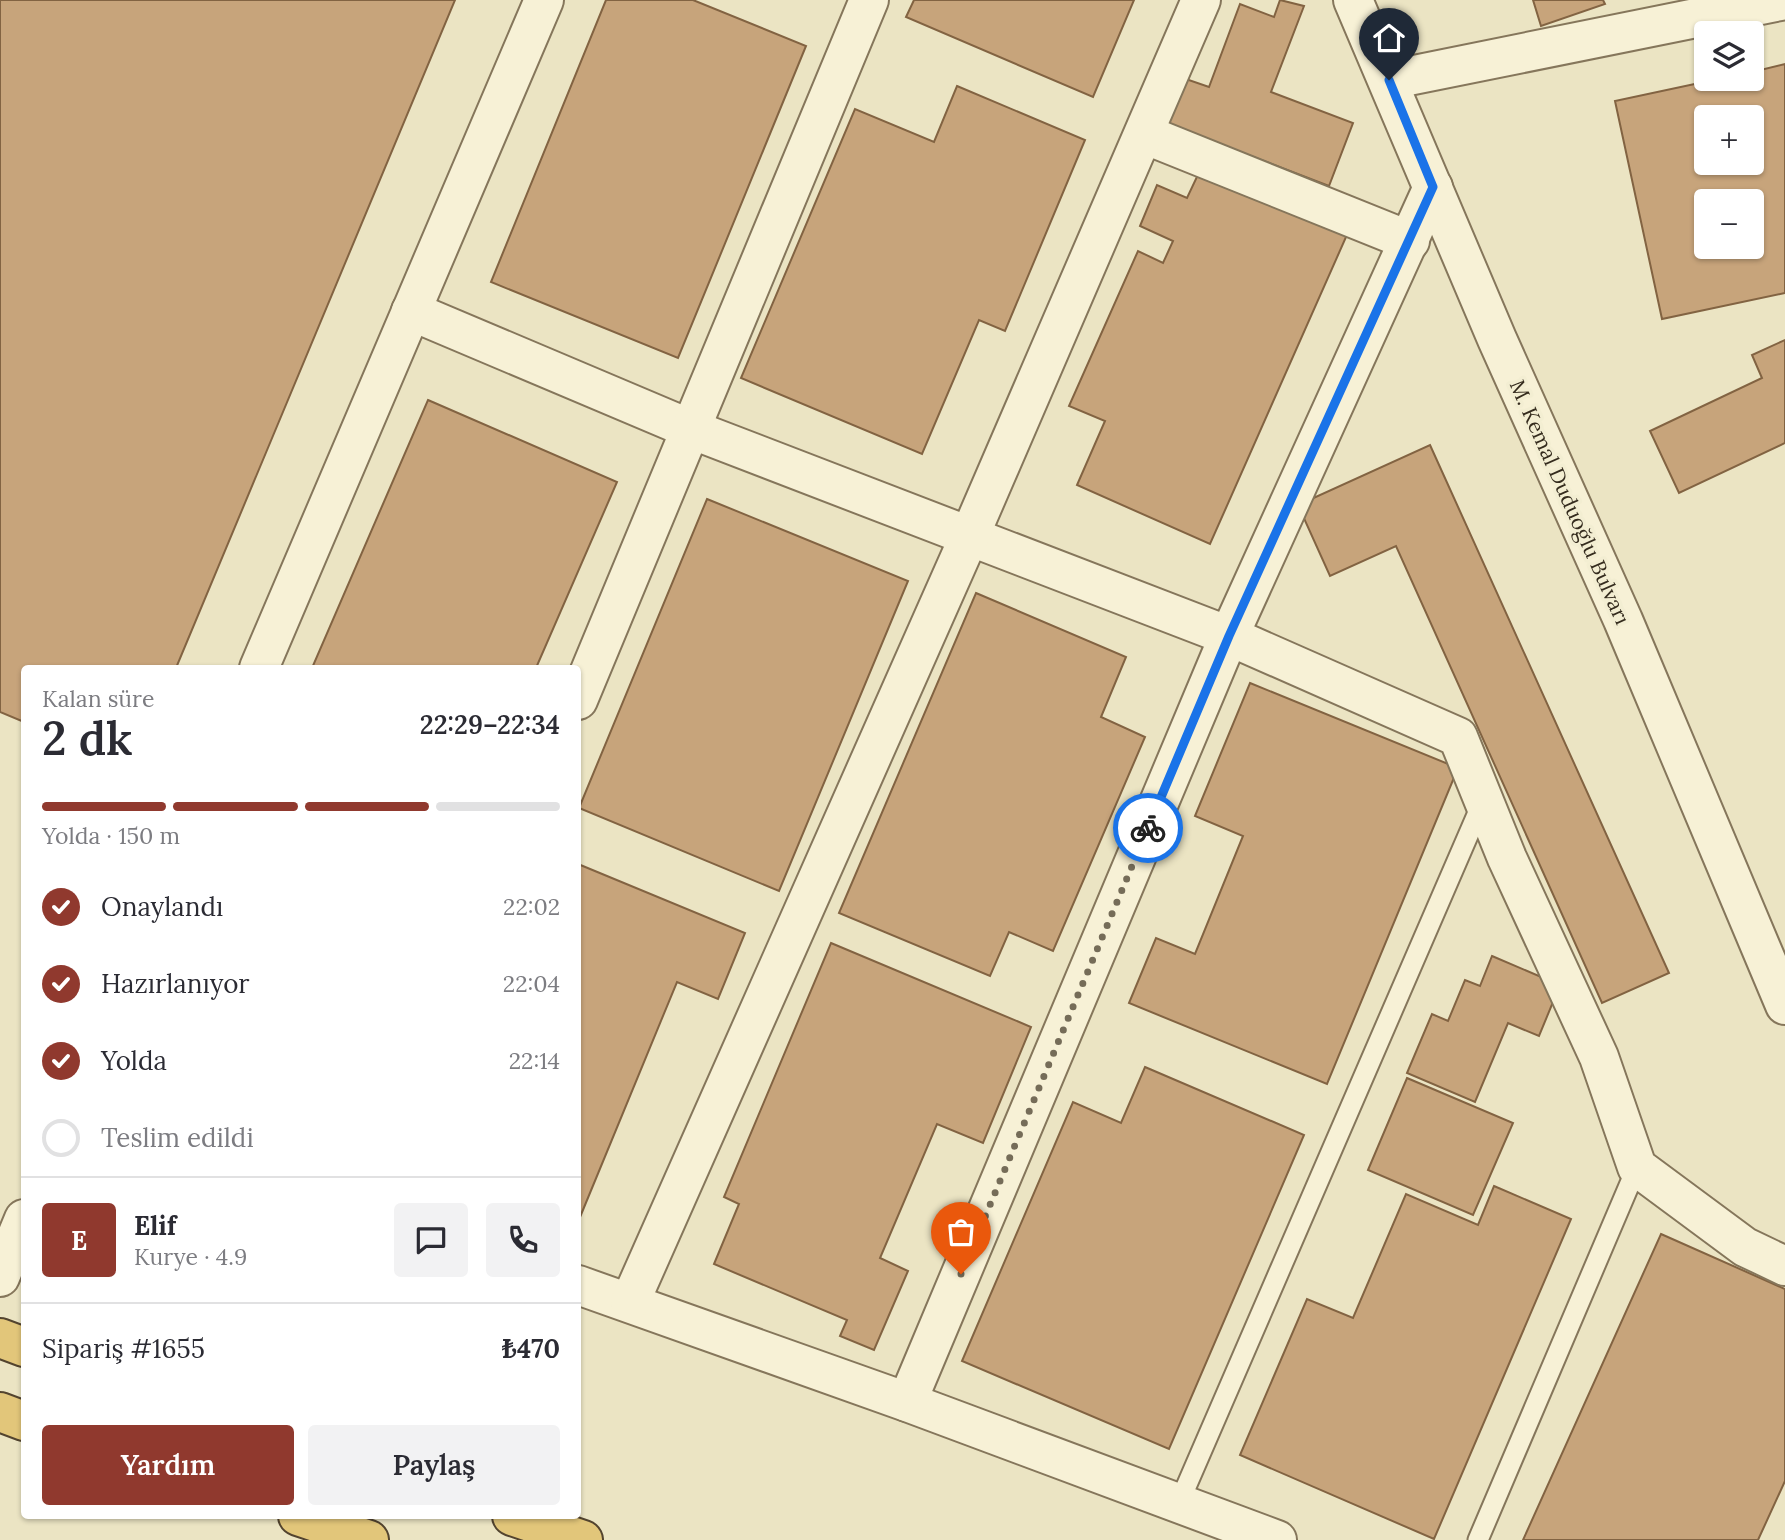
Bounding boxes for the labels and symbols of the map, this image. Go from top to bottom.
pin [1359,8,1419,80]
street label: M. Kemal Duduoğlu Bulvarı [1504,375,1636,629]
courier [1113,793,1183,863]
pin [931,1202,991,1274]

